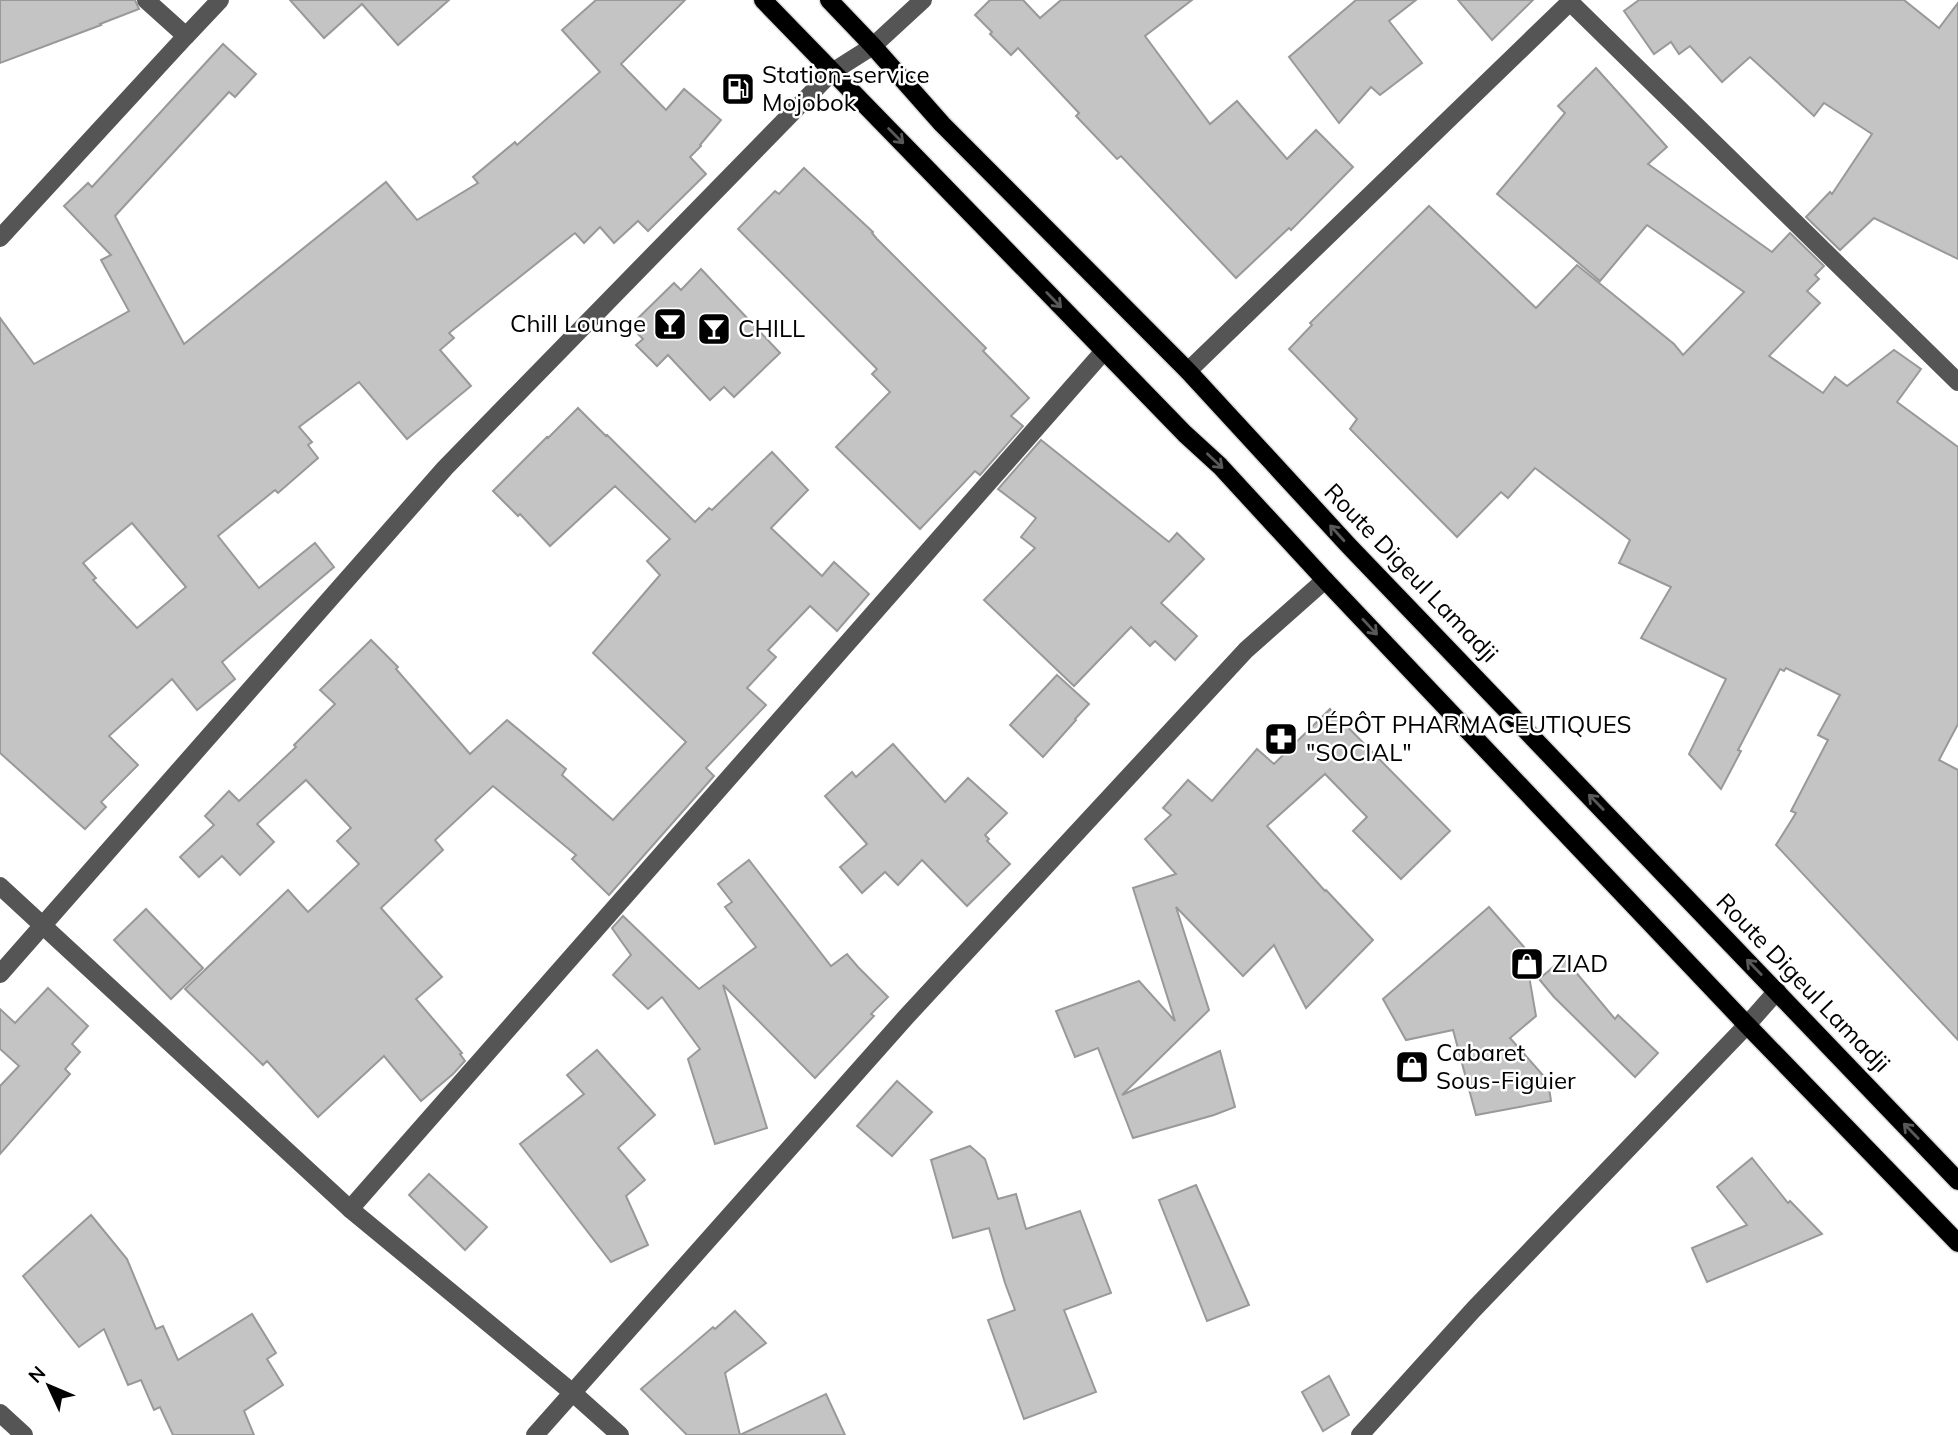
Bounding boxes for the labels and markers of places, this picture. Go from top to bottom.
place label: Station-service Mojobok [762,59,929,117]
fuel station icon: Station-service Mojobok [719,70,757,108]
bar icon: Chill Lounge [651,305,689,343]
place label: Chill Lounge [510,308,646,338]
bar icon: CHILL [695,310,733,348]
place label: CHILL [738,313,805,343]
place label: DÉPÔT PHARMACEUTIQUES "SOCIAL" [1306,709,1632,767]
pharmacy icon: DÉPÔT PHARMACEUTIQUES "SOCIAL" [1262,720,1300,758]
shop icon: ZIAD [1508,945,1546,983]
place label: ZIAD [1552,948,1608,978]
place label: Cabaret Sous-Figuier [1436,1037,1576,1095]
shop icon: Cabaret Sous-Figuier [1393,1048,1431,1086]

